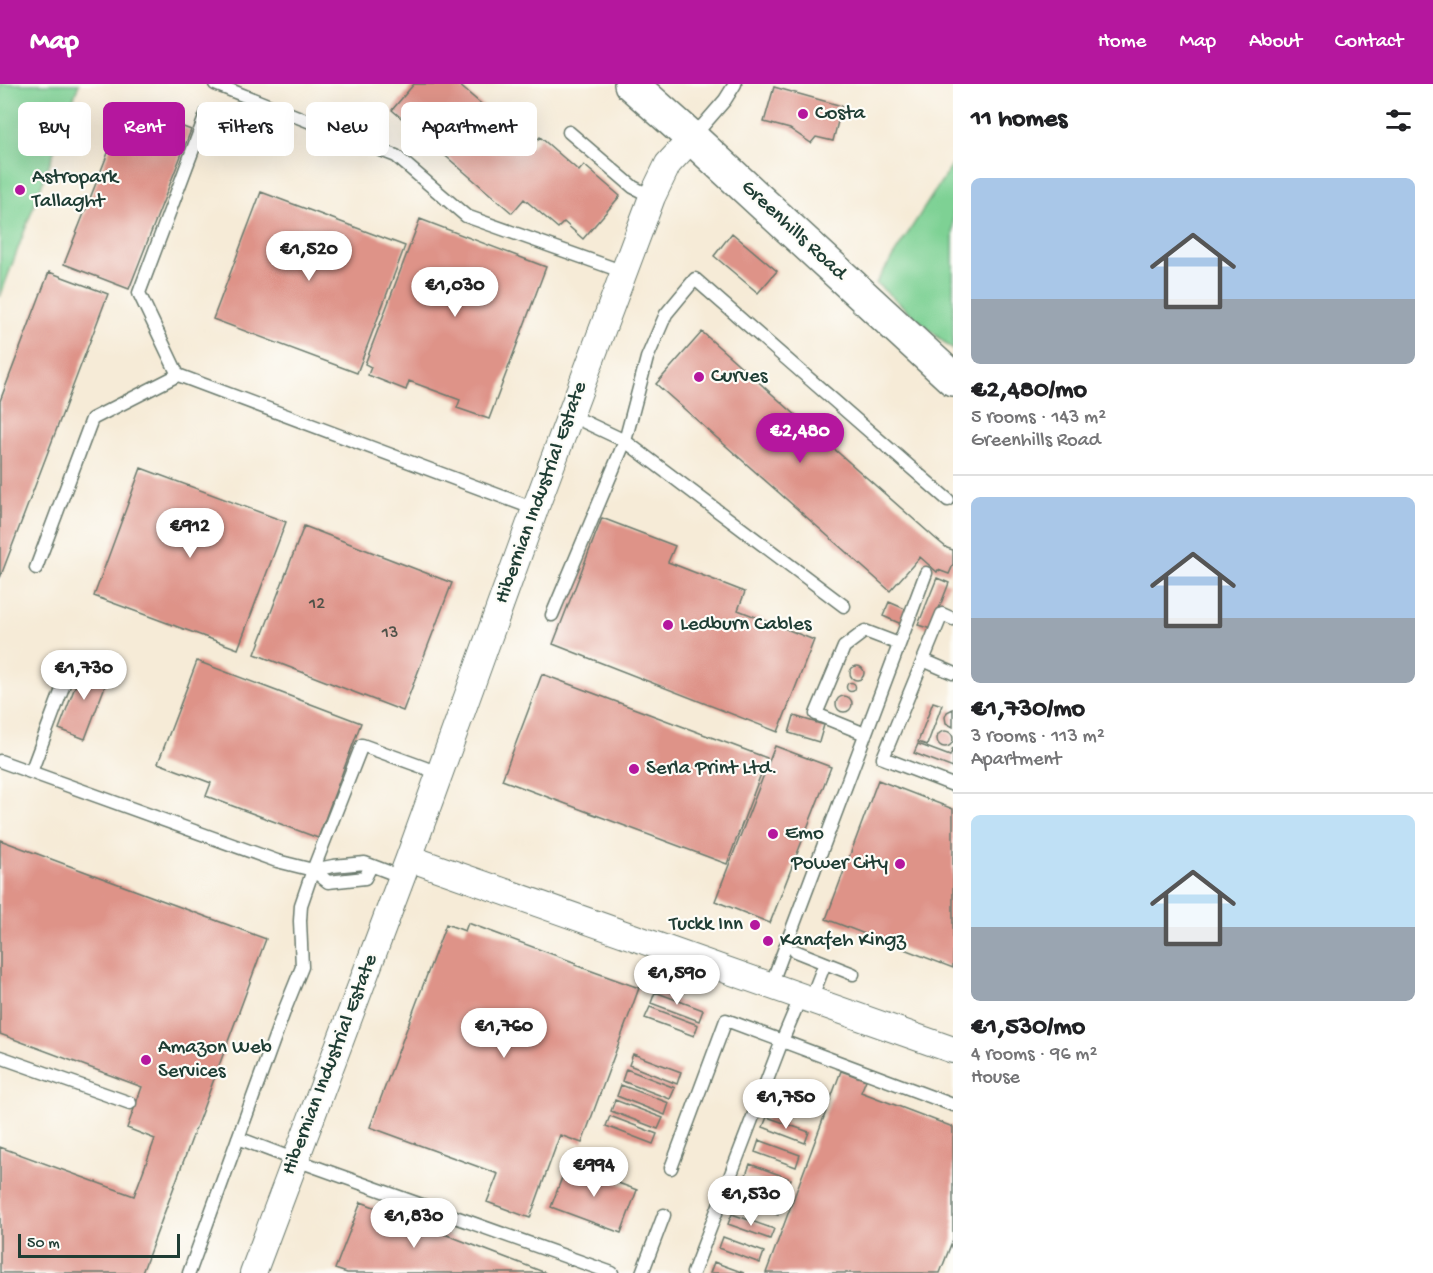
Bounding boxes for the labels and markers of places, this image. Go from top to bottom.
place label: Costa [815,102,867,127]
marker: Costa [796,107,810,121]
place label: Astropark Tallaght [31,166,120,215]
marker: Astropark Tallaght [13,183,27,197]
pin: €1,520 [260,231,358,282]
pin: €1,030 [406,267,504,318]
place label: Curves [711,365,769,390]
marker: Curves [692,370,706,384]
pin: €2,480 [751,413,849,464]
pin: €912 [154,508,226,559]
place label: Ledburn Cables [680,613,813,638]
marker: Ledburn Cables [661,618,675,632]
pin: €1,730 [35,650,133,701]
place label: Serla Print Ltd. [646,757,778,782]
marker: Serla Print Ltd. [627,762,641,776]
place label: Emo [785,822,824,847]
marker: Emo [766,827,780,841]
place label: Power City [790,852,888,877]
marker: Power City [893,857,907,871]
place label: Tuckk Inn [668,913,743,938]
marker: Tuckk Inn [748,918,762,932]
place label: Kanafeh Kingz [780,929,906,954]
marker: Kanafeh Kingz [761,934,775,948]
pin: €1,590 [628,955,726,1006]
pin: €1,760 [455,1008,553,1059]
place label: Amazon Web Services [158,1036,272,1085]
marker: Amazon Web Services [139,1053,153,1067]
pin: €1,750 [737,1079,835,1130]
pin: €994 [558,1147,630,1198]
pin: €1,530 [702,1176,800,1227]
pin: €1,830 [365,1198,463,1249]

